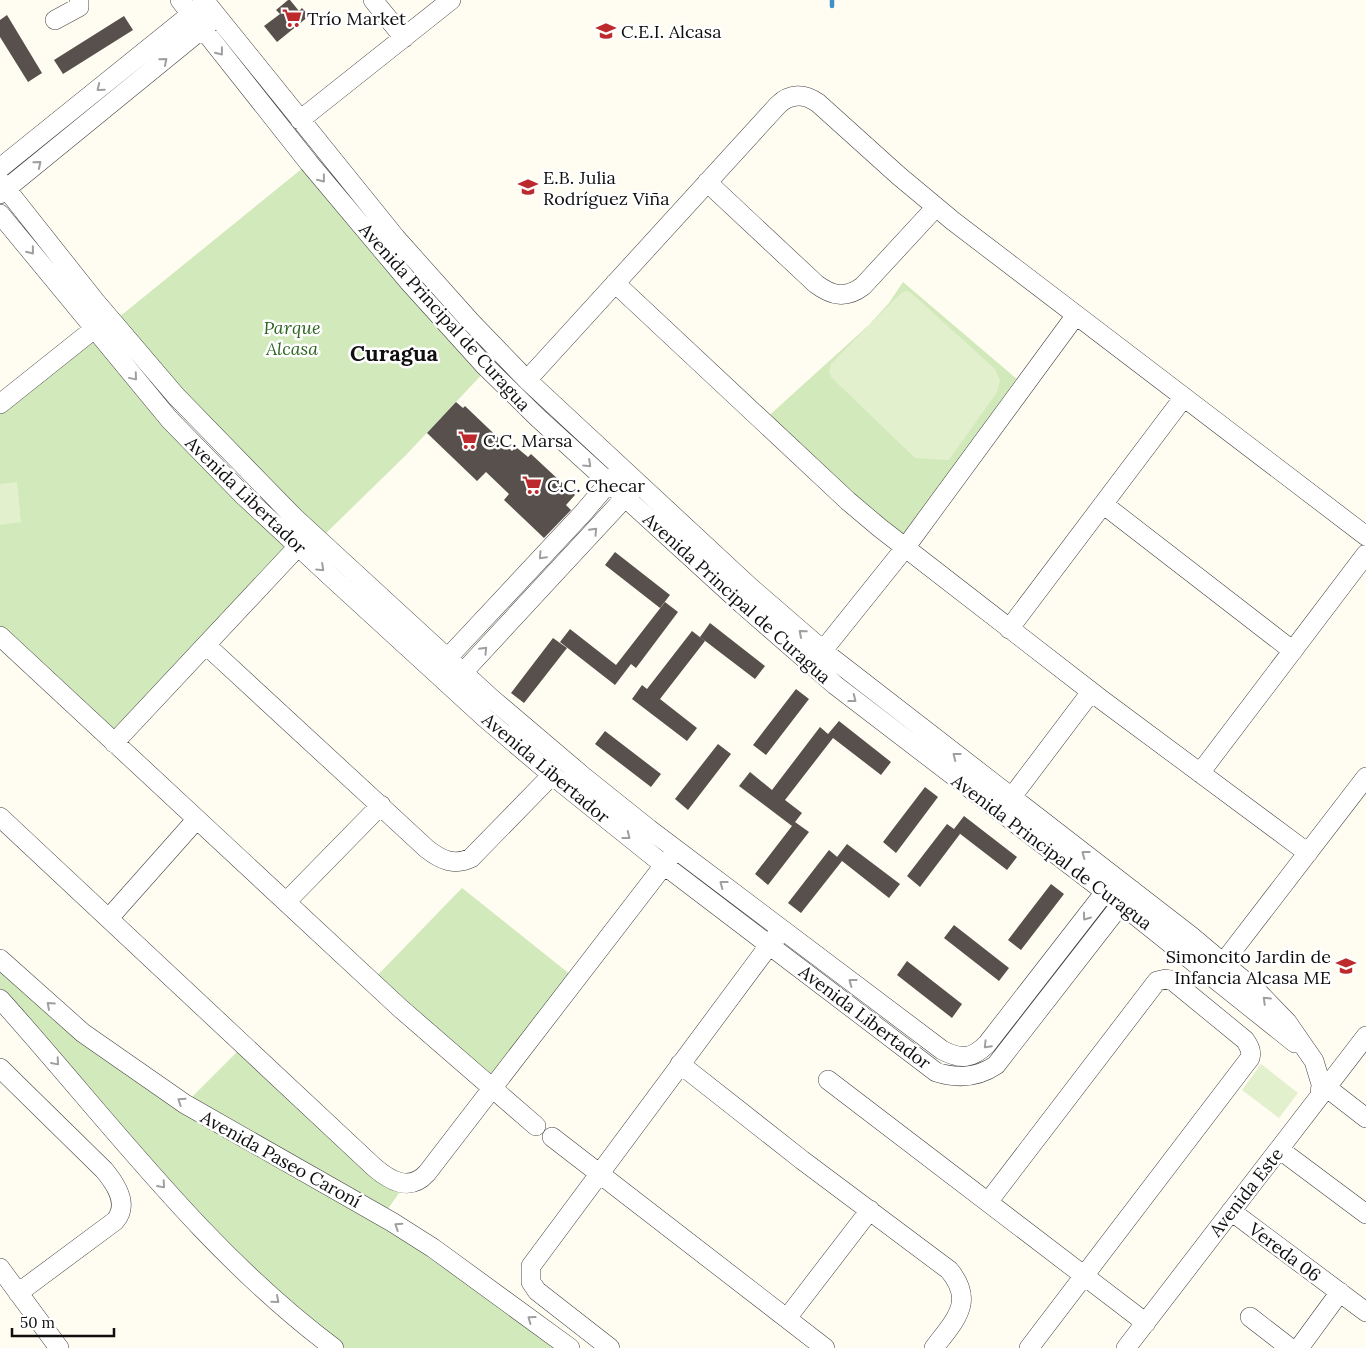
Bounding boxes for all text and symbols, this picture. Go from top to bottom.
supermarket icon: Trío Market [281,7,303,29]
place label: Trío Market [307,7,406,30]
school or university icon: C.E.I. Alcasa [595,20,617,42]
place label: C.E.I. Alcasa [621,20,721,43]
one-way arrow [215,46,223,55]
one-way arrow [158,57,167,66]
one-way arrow [97,83,106,91]
one-way arrow [32,161,41,169]
place label: E.B. Julia Rodríguez Viña [543,166,669,210]
one-way arrow [317,173,325,182]
school or university icon: E.B. Julia Rodríguez Viña [517,176,539,198]
street label: Avenida Principal de Curagua [355,219,535,415]
one-way arrow [25,246,34,255]
park label: Parque Alcasa [263,316,321,360]
district label: Curagua [350,340,438,366]
one-way arrow [128,371,137,380]
supermarket icon: C.C. Marsa [457,429,479,451]
place label: C.C. Marsa [483,429,573,452]
street label: Avenida Libertador [180,431,311,559]
one-way arrow [582,458,591,467]
supermarket icon: C.C. Checar [521,474,543,496]
place label: C.C. Checar [547,474,645,497]
street label: Avenida Principal de Curagua [638,507,836,688]
one-way arrow [588,527,597,536]
one-way arrow [539,551,548,560]
one-way arrow [315,562,324,571]
one-way arrow [798,629,807,638]
one-way arrow [478,647,487,656]
one-way arrow [847,694,856,702]
street label: Avenida Libertador [477,707,615,828]
one-way arrow [953,753,962,761]
street label: Avenida Principal de Curagua [946,769,1157,935]
one-way arrow [622,830,631,839]
one-way arrow [1082,852,1091,860]
one-way arrow [719,881,729,890]
one-way arrow [1084,911,1092,920]
place label: Simoncito Jardin de Infancia Alcasa ME [1166,945,1331,989]
school or university icon: Simoncito Jardin de Infancia Alcasa ME [1335,955,1357,977]
street label: Avenida Libertador [794,959,936,1074]
one-way arrow [849,980,858,988]
one-way arrow [1263,997,1272,1006]
one-way arrow [47,1002,56,1011]
one-way arrow [983,1039,992,1048]
one-way arrow [50,1056,59,1065]
one-way arrow [177,1098,187,1107]
street label: Avenida Paseo Caroní [196,1105,365,1213]
street label: Avenida Este [1203,1143,1288,1242]
one-way arrow [156,1179,165,1188]
street label: Vereda 06 [1244,1217,1326,1287]
one-way arrow [394,1222,403,1232]
one-way arrow [270,1295,279,1304]
scale bar [12,1306,115,1338]
text: 50 m [20,1313,55,1332]
one-way arrow [527,1316,537,1325]

